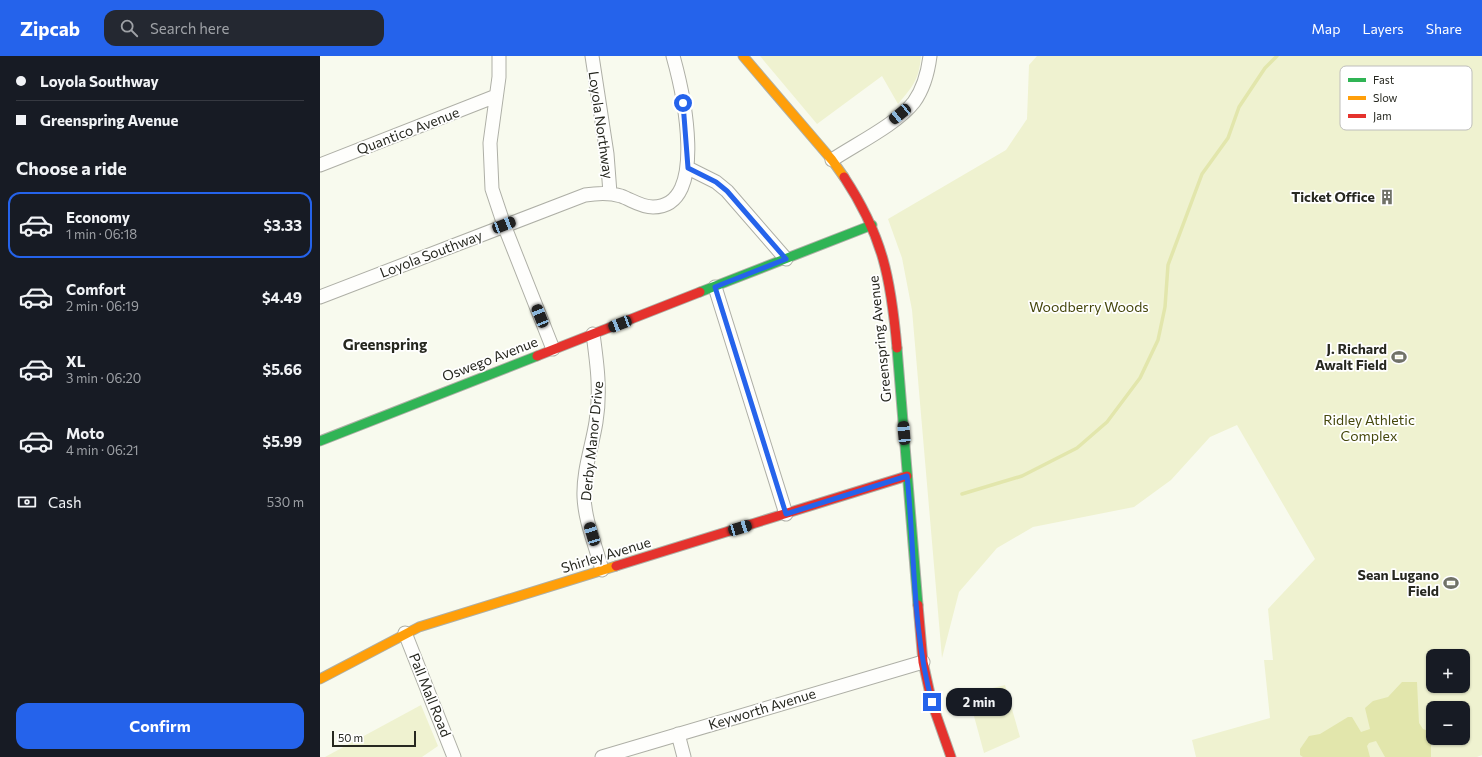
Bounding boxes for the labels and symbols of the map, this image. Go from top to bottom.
legend [1340,66,1472,130]
street label: Loyola Northway [586,70,617,180]
text: Fast [1373,73,1395,86]
text: Slow [1373,91,1398,104]
route start [674,94,692,112]
car [887,102,913,126]
street label: Quantico Avenue [354,103,462,158]
text: Jam [1373,109,1392,123]
place label: Ticket Office [1291,188,1375,205]
building icon: Ticket Office [1378,188,1396,206]
car [491,215,517,235]
street label: Loyola Southway [377,226,485,281]
street label: Greenspring Avenue [864,275,895,403]
park label: Woodberry Woods [1029,298,1149,315]
car [530,303,550,329]
car [607,314,633,334]
street label: Oswego Avenue [440,332,540,385]
district label: Greenspring [343,335,427,353]
place label: J. Richard Awalt Field [1315,340,1387,373]
sports icon: J. Richard Awalt Field [1390,348,1408,366]
street label: Derby Manor Drive [577,380,606,502]
park label: Ridley Athletic Complex [1323,411,1415,444]
car [897,421,911,445]
car [727,519,753,537]
car [583,521,601,547]
street label: Shirley Avenue [559,533,653,576]
place label: Sean Lugano Field [1357,566,1439,599]
sports icon: Sean Lugano Field [1442,574,1460,592]
street label: Pall Mall Road [406,650,455,739]
street label: Keyworth Avenue [706,684,818,733]
callout: 2 min [946,688,1012,716]
route end [923,693,941,711]
scale bar [332,729,416,748]

